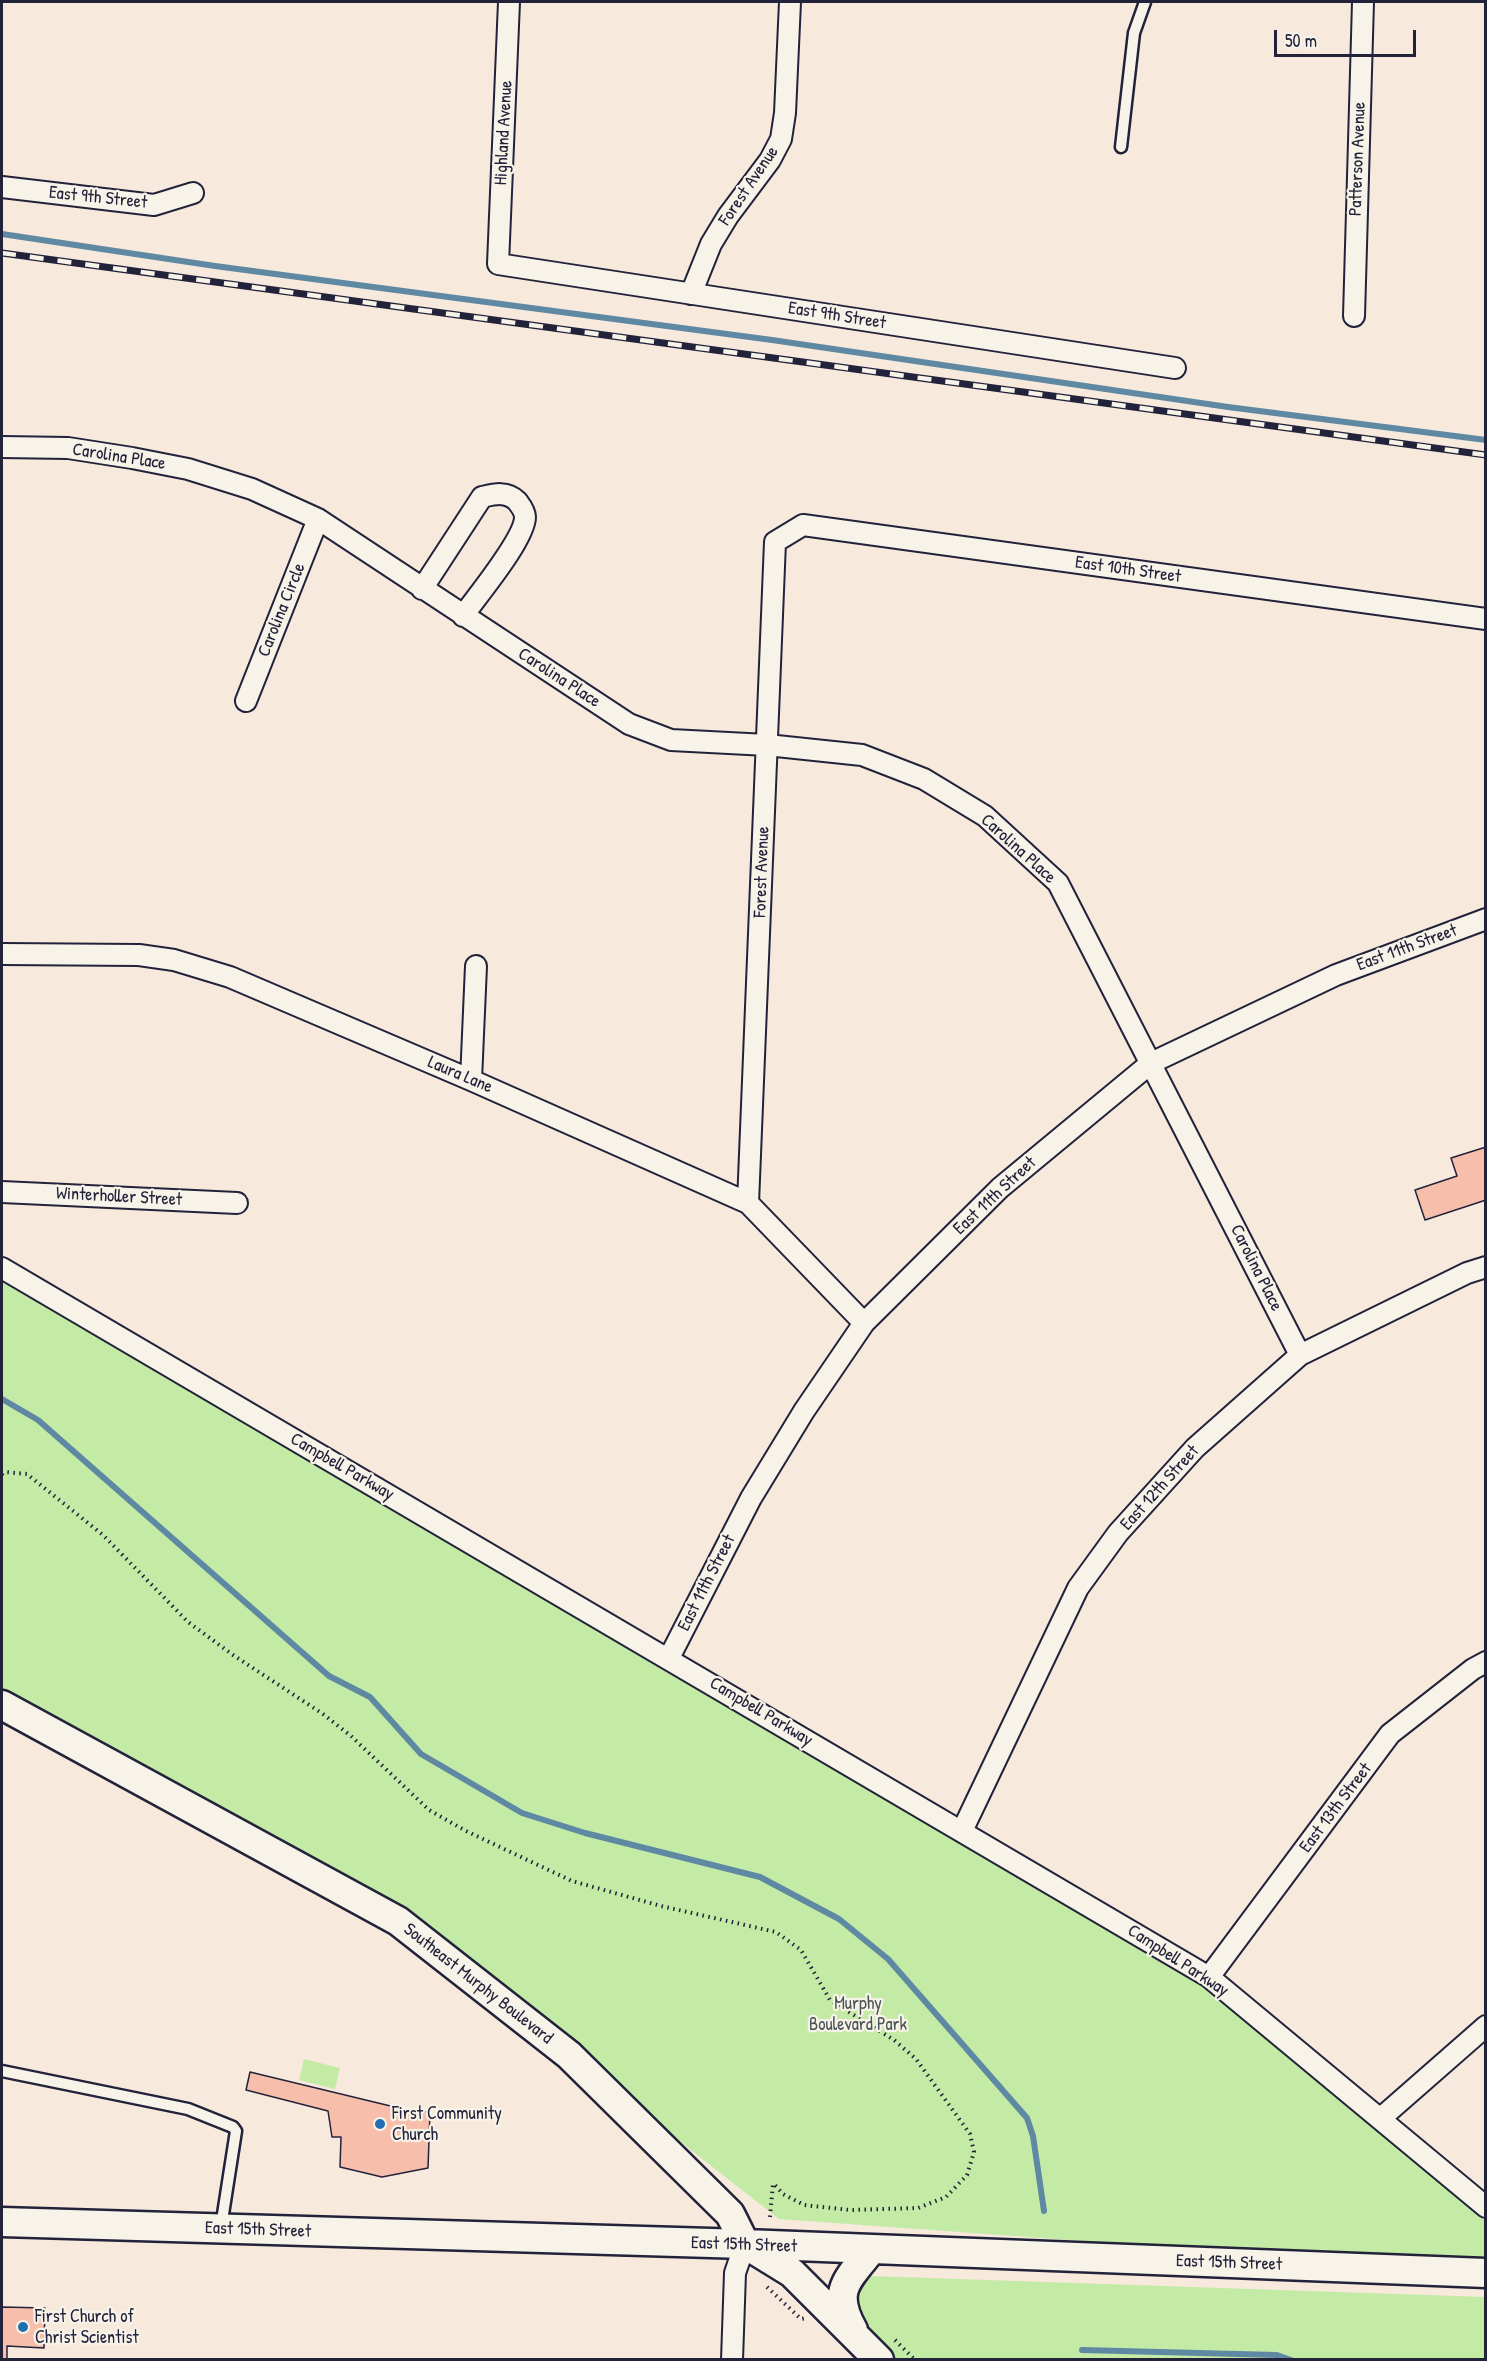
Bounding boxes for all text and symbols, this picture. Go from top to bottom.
scale bar [1277,18,1420,56]
text: 50 m [1285,28,1317,53]
street label: Highland Avenue [490,80,518,186]
street label: Patterson Avenue [1345,102,1371,216]
street label: Forest Avenue [715,142,783,230]
street label: East 9th Street [48,182,148,214]
street label: East 9th Street [787,298,887,334]
street label: Carolina Place [71,439,167,475]
street label: East 10th Street [1074,552,1182,588]
street label: Carolina Circle [253,560,311,660]
street label: Carolina Place [514,643,604,713]
street label: Carolina Place [976,810,1060,888]
street label: Forest Avenue [750,826,774,918]
street label: East 11th Street [1354,920,1460,976]
street label: Laura Lane [424,1052,496,1098]
street label: East 11th Street [949,1152,1041,1240]
street label: Winterholler Street [55,1183,183,1211]
street label: Carolina Place [1225,1221,1287,1315]
street label: Campbell Parkway [286,1429,398,1505]
street label: East 12th Street [1116,1441,1204,1535]
street label: East 11th Street [674,1531,740,1635]
street label: Campbell Parkway [706,1673,816,1751]
street label: East 13th Street [1295,1759,1377,1857]
street label: Southeast Murphy Boulevard [399,1919,557,2049]
street label: Campbell Parkway [1123,1920,1233,2002]
park label: Murphy Boulevard Park [809,1993,907,2036]
place label: First Community Church [392,2103,502,2146]
marker: First Community Church [373,2117,387,2131]
street label: East 15th Street [205,2217,311,2243]
street label: East 15th Street [691,2232,797,2258]
street label: East 15th Street [1176,2250,1282,2276]
place label: First Church of Christ Scientist [35,2306,139,2348]
marker: First Church of Christ Scientist [16,2320,30,2334]

